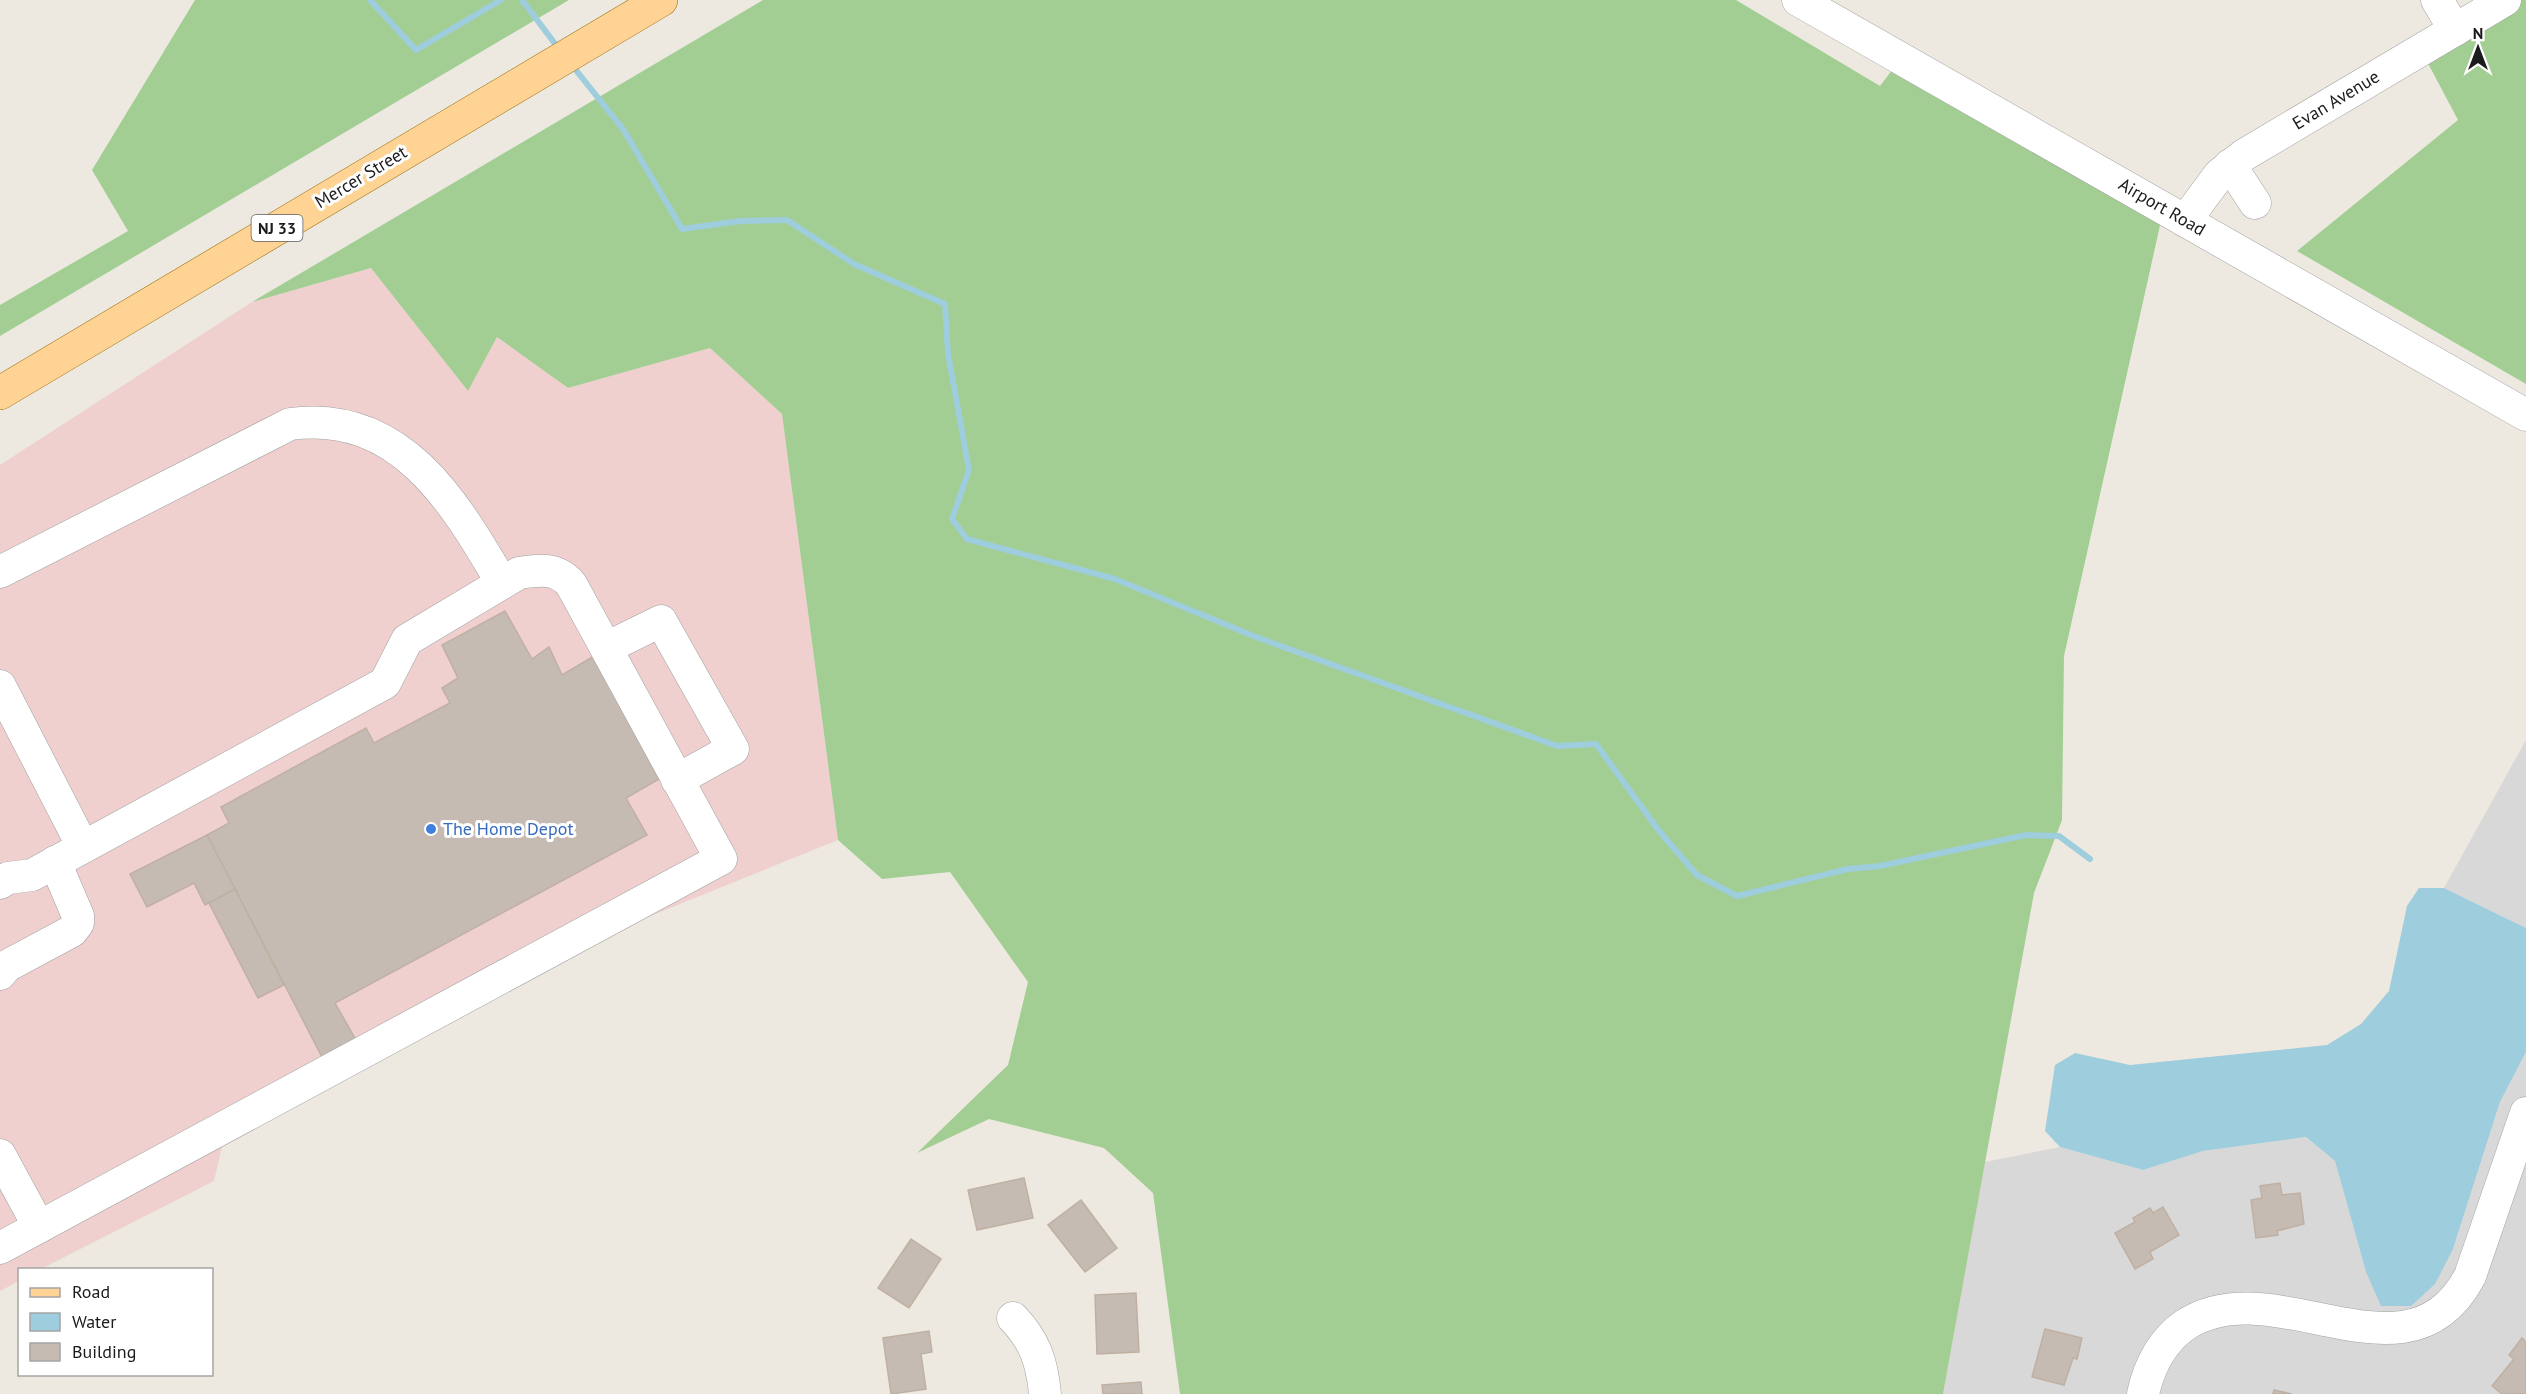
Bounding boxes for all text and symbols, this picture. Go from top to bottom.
north arrow [2448,18,2508,78]
text: N [2473,23,2483,43]
street label: Evan Avenue [2288,65,2383,135]
street label: Mercer Street [311,140,411,213]
street label: Airport Road [2115,172,2210,241]
road number: NJ 33 [252,215,302,241]
place label: The Home Depot [443,817,574,840]
marker: The Home Depot [424,822,438,836]
legend [18,1268,213,1376]
text: Road [72,1280,110,1303]
text: Water [72,1310,116,1333]
text: Building [72,1340,136,1363]

